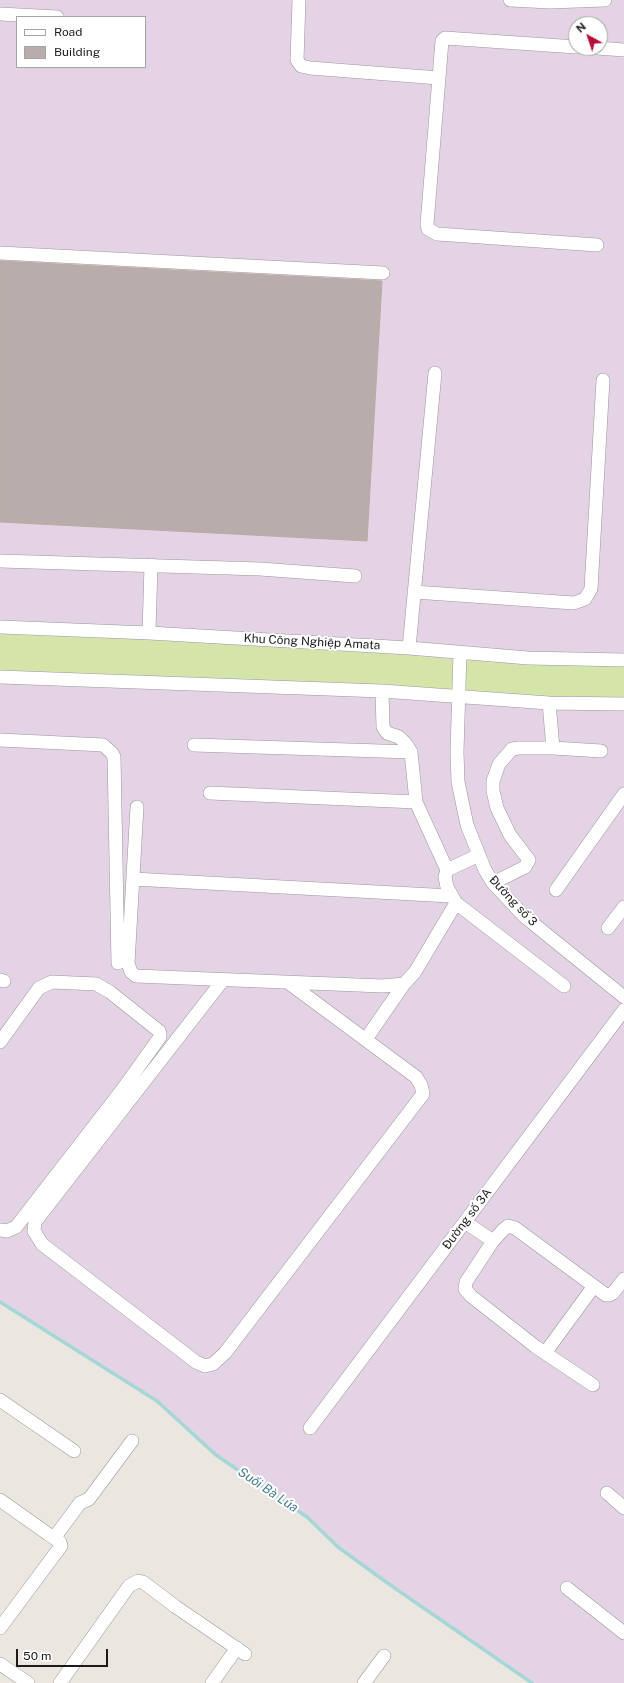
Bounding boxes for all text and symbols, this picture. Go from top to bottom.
legend [16,16,146,68]
north arrow [568,16,608,56]
text: N [574,20,588,35]
text: Road [54,25,82,39]
text: Building [54,45,100,59]
street label: Khu Công Nghiệp Amata [243,631,381,653]
street label: Đường số 3 [486,873,540,929]
street label: Đường số 3A [439,1186,495,1252]
water label: Suối Bà Lúa [235,1464,301,1516]
scale bar [18,1641,110,1667]
text: 50 m [23,1649,51,1663]

